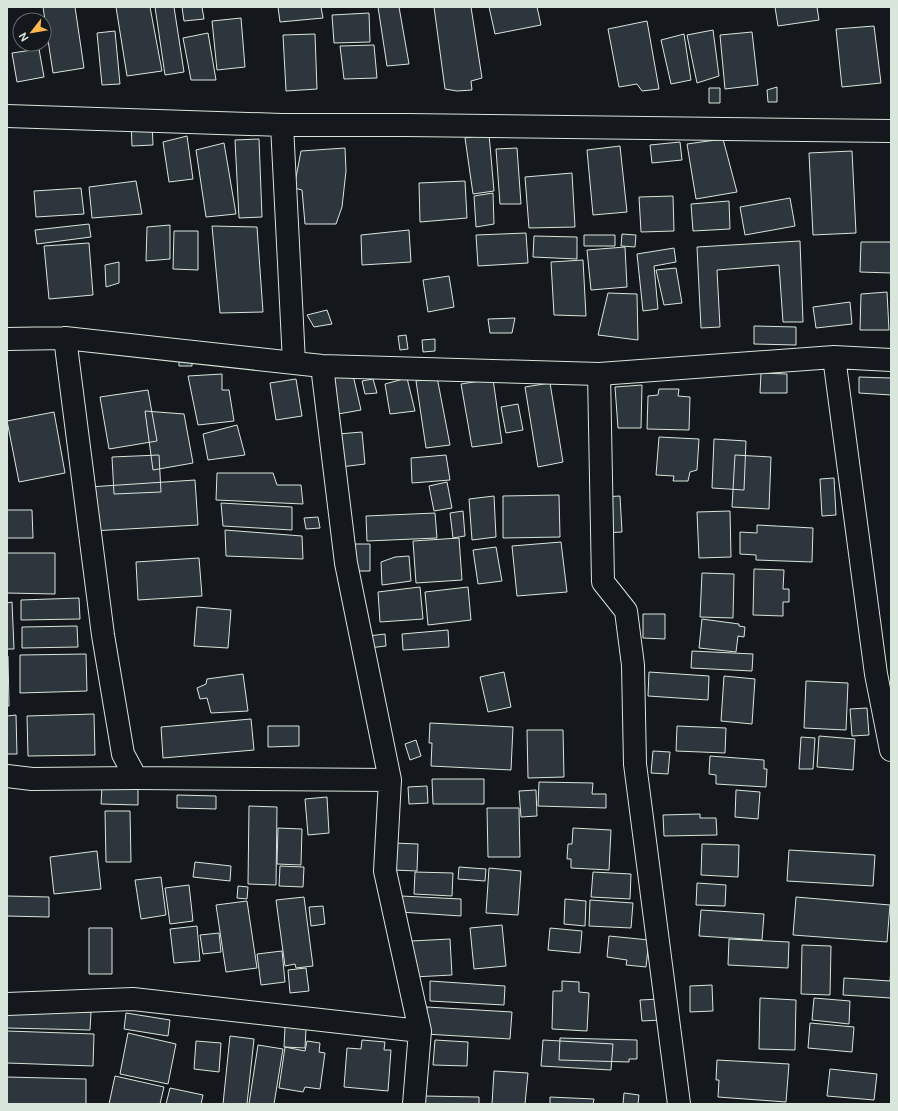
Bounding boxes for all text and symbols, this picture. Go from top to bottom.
north arrow [12,12,52,52]
text: N [15,30,31,44]

